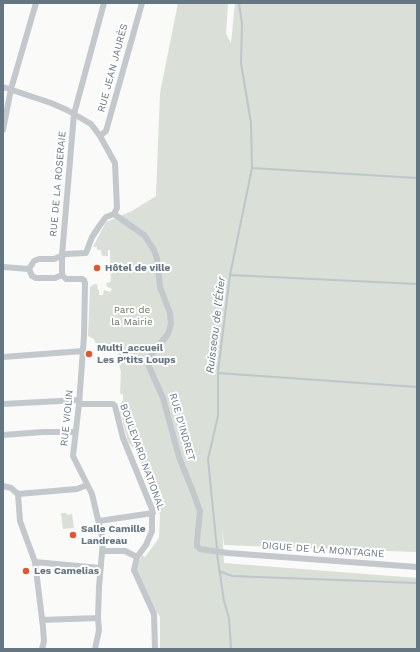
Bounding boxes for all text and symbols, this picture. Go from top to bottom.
street label: RUE JEAN JAURÈS [95,22,131,114]
street label: RUE DE LA ROSERAIE [47,131,69,237]
place label: Hôtel de ville [105,262,170,274]
marker: Hôtel de ville [92,263,102,273]
water label: Ruisseau de l'Étier [204,276,228,374]
park label: Parc de la Mairie [111,304,153,328]
place label: Multi_accueil Les P'tits Loups [97,342,176,366]
marker: Multi_accueil Les P'tits Loups [84,349,94,359]
street label: RUE VIOLIN [58,389,76,447]
street label: RUE D'INDRET [167,392,197,462]
street label: BOULEVARD NATIONAL [117,402,167,512]
place label: Salle Camille Landreau [81,523,146,546]
marker: Salle Camille Landreau [68,530,78,540]
street label: DIGUE DE LA MONTAGNE [261,540,385,560]
place label: Les Camelias [34,565,99,577]
marker: Les Camelias [21,566,31,576]

